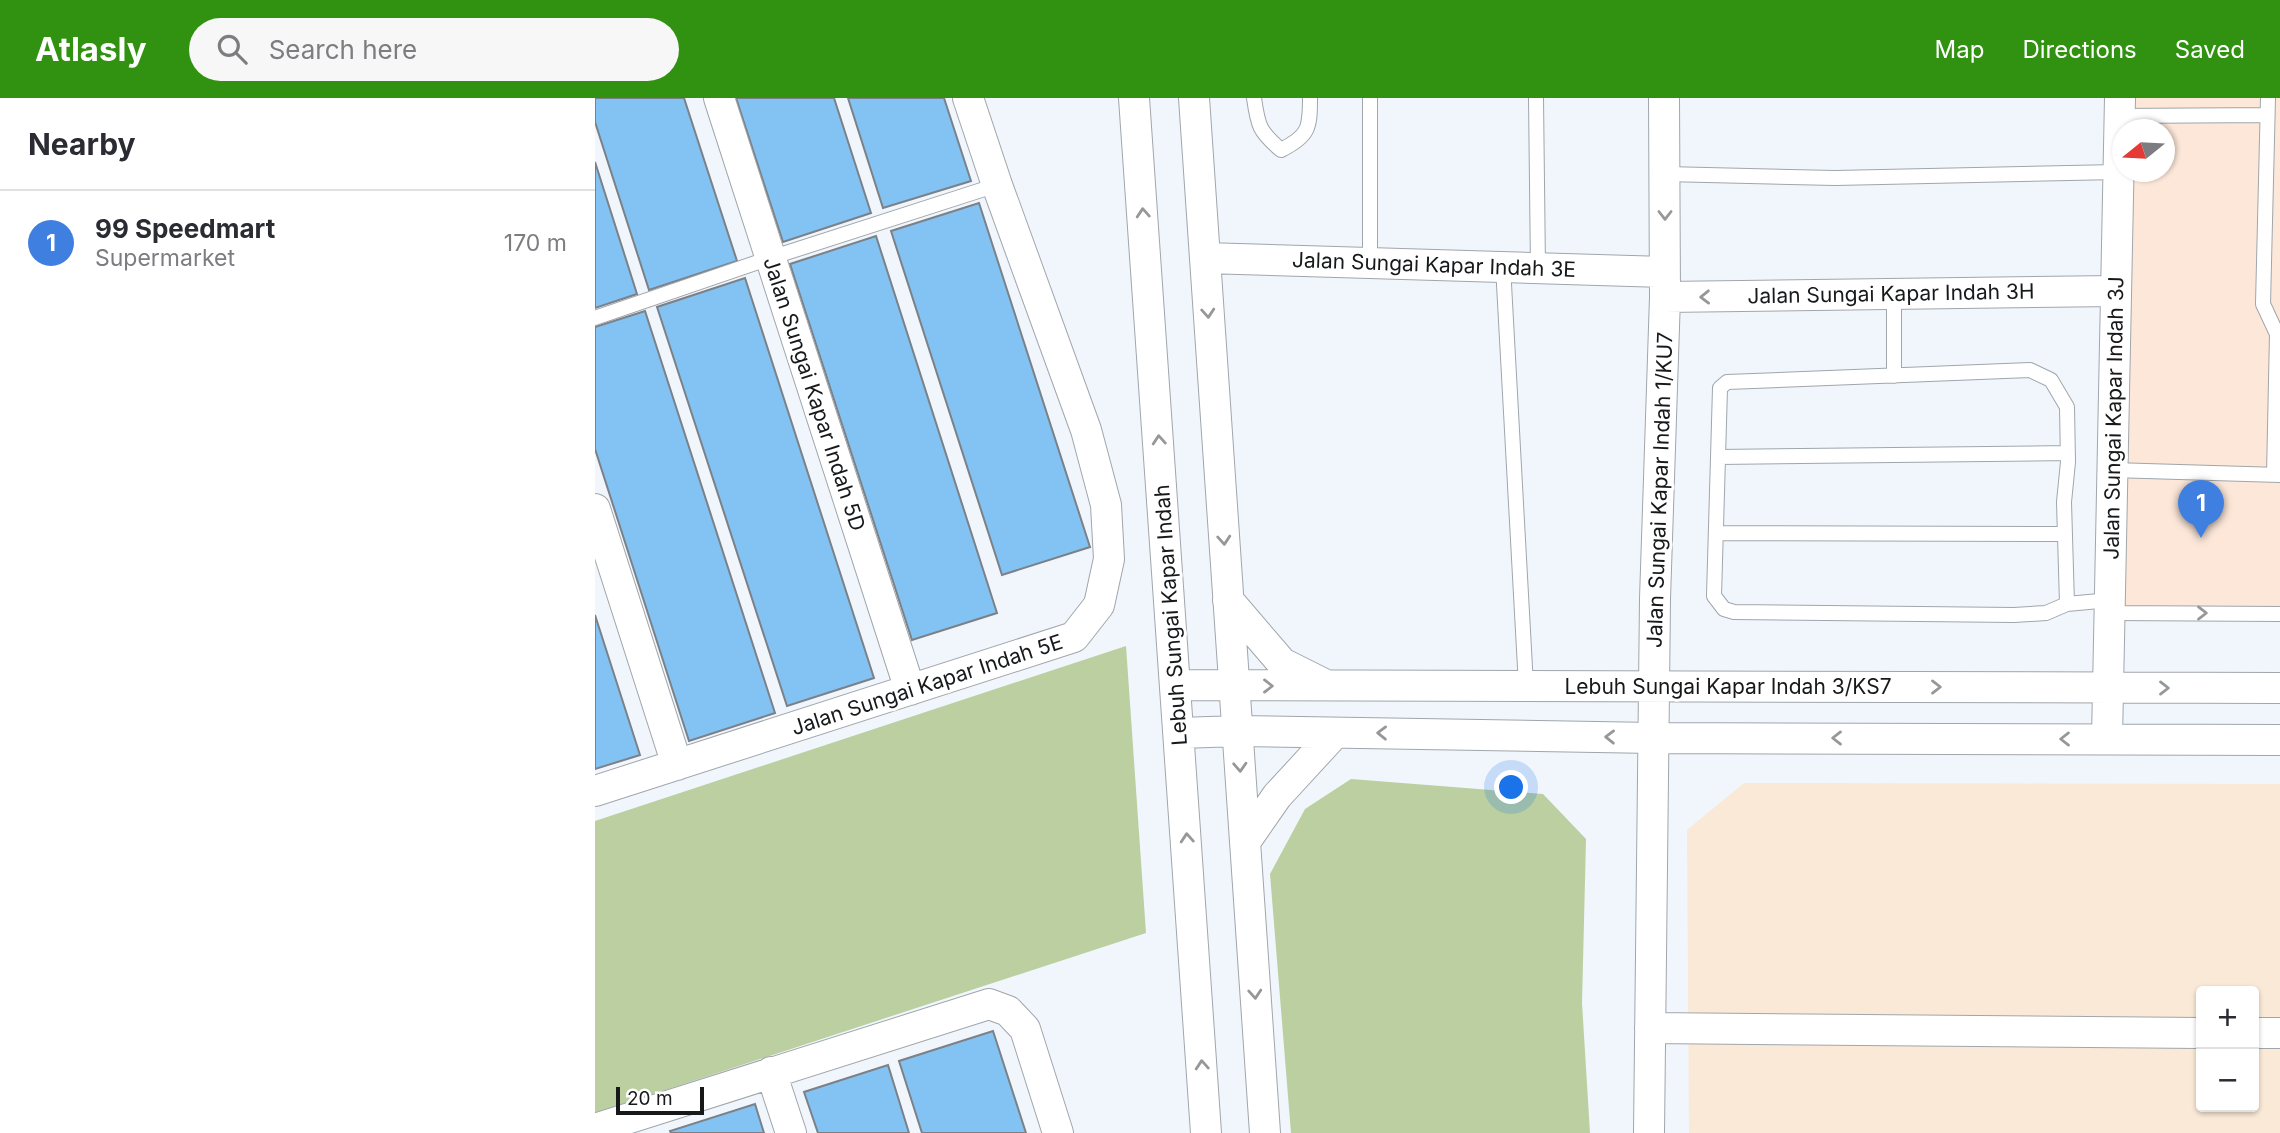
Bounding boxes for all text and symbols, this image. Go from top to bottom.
search box [189,18,679,81]
text: Atlasly [35,29,147,69]
icon: search [213,30,251,68]
text: Search here [269,34,417,65]
text: Map [1935,35,1984,64]
text: Directions [2022,35,2137,64]
text: Saved [2175,35,2245,64]
north arrow [2112,119,2175,182]
text: Nearby [28,126,136,162]
one-way arrow [1136,207,1151,218]
one-way arrow [1657,210,1672,221]
text: 99 Speedmart [95,213,275,244]
text: 1 [46,229,56,257]
text: 170 m [504,229,567,257]
text: Supermarket [95,244,235,272]
street label: Jalan Sungai Kapar Indah 3E [1292,247,1576,282]
street label: Jalan Sungai Kapar Indah 5D [758,254,871,534]
street label: Jalan Sungai Kapar Indah 3J [2099,276,2128,560]
street label: Jalan Sungai Kapar Indah 3H [1747,278,2035,309]
one-way arrow [1699,289,1710,304]
one-way arrow [1201,308,1216,319]
street label: Jalan Sungai Kapar Indah 1/KU7 [1641,332,1678,648]
one-way arrow [1151,434,1166,445]
pin: 1 [2178,480,2224,538]
street label: Lebuh Sungai Kapar Indah [1149,484,1192,746]
one-way arrow [1216,534,1231,545]
one-way arrow [2198,605,2208,621]
street label: Jalan Sungai Kapar Indah 5E [788,629,1066,740]
street label: Lebuh Sungai Kapar Indah 3/KS7 [1564,674,1892,699]
one-way arrow [1263,678,1274,694]
one-way arrow [1932,679,1942,695]
one-way arrow [2159,680,2170,696]
one-way arrow [1377,726,1388,741]
one-way arrow [1604,729,1615,745]
one-way arrow [1832,730,1842,746]
one-way arrow [2059,731,2070,747]
one-way arrow [1233,761,1248,772]
your location [1494,770,1528,804]
one-way arrow [1180,832,1195,843]
map controls [2196,986,2259,1112]
button: + [2196,986,2259,1049]
one-way arrow [1247,988,1262,999]
button: − [2196,1049,2259,1112]
one-way arrow [1194,1059,1209,1070]
scale bar [616,1084,703,1116]
text: 20 m [627,1087,673,1110]

